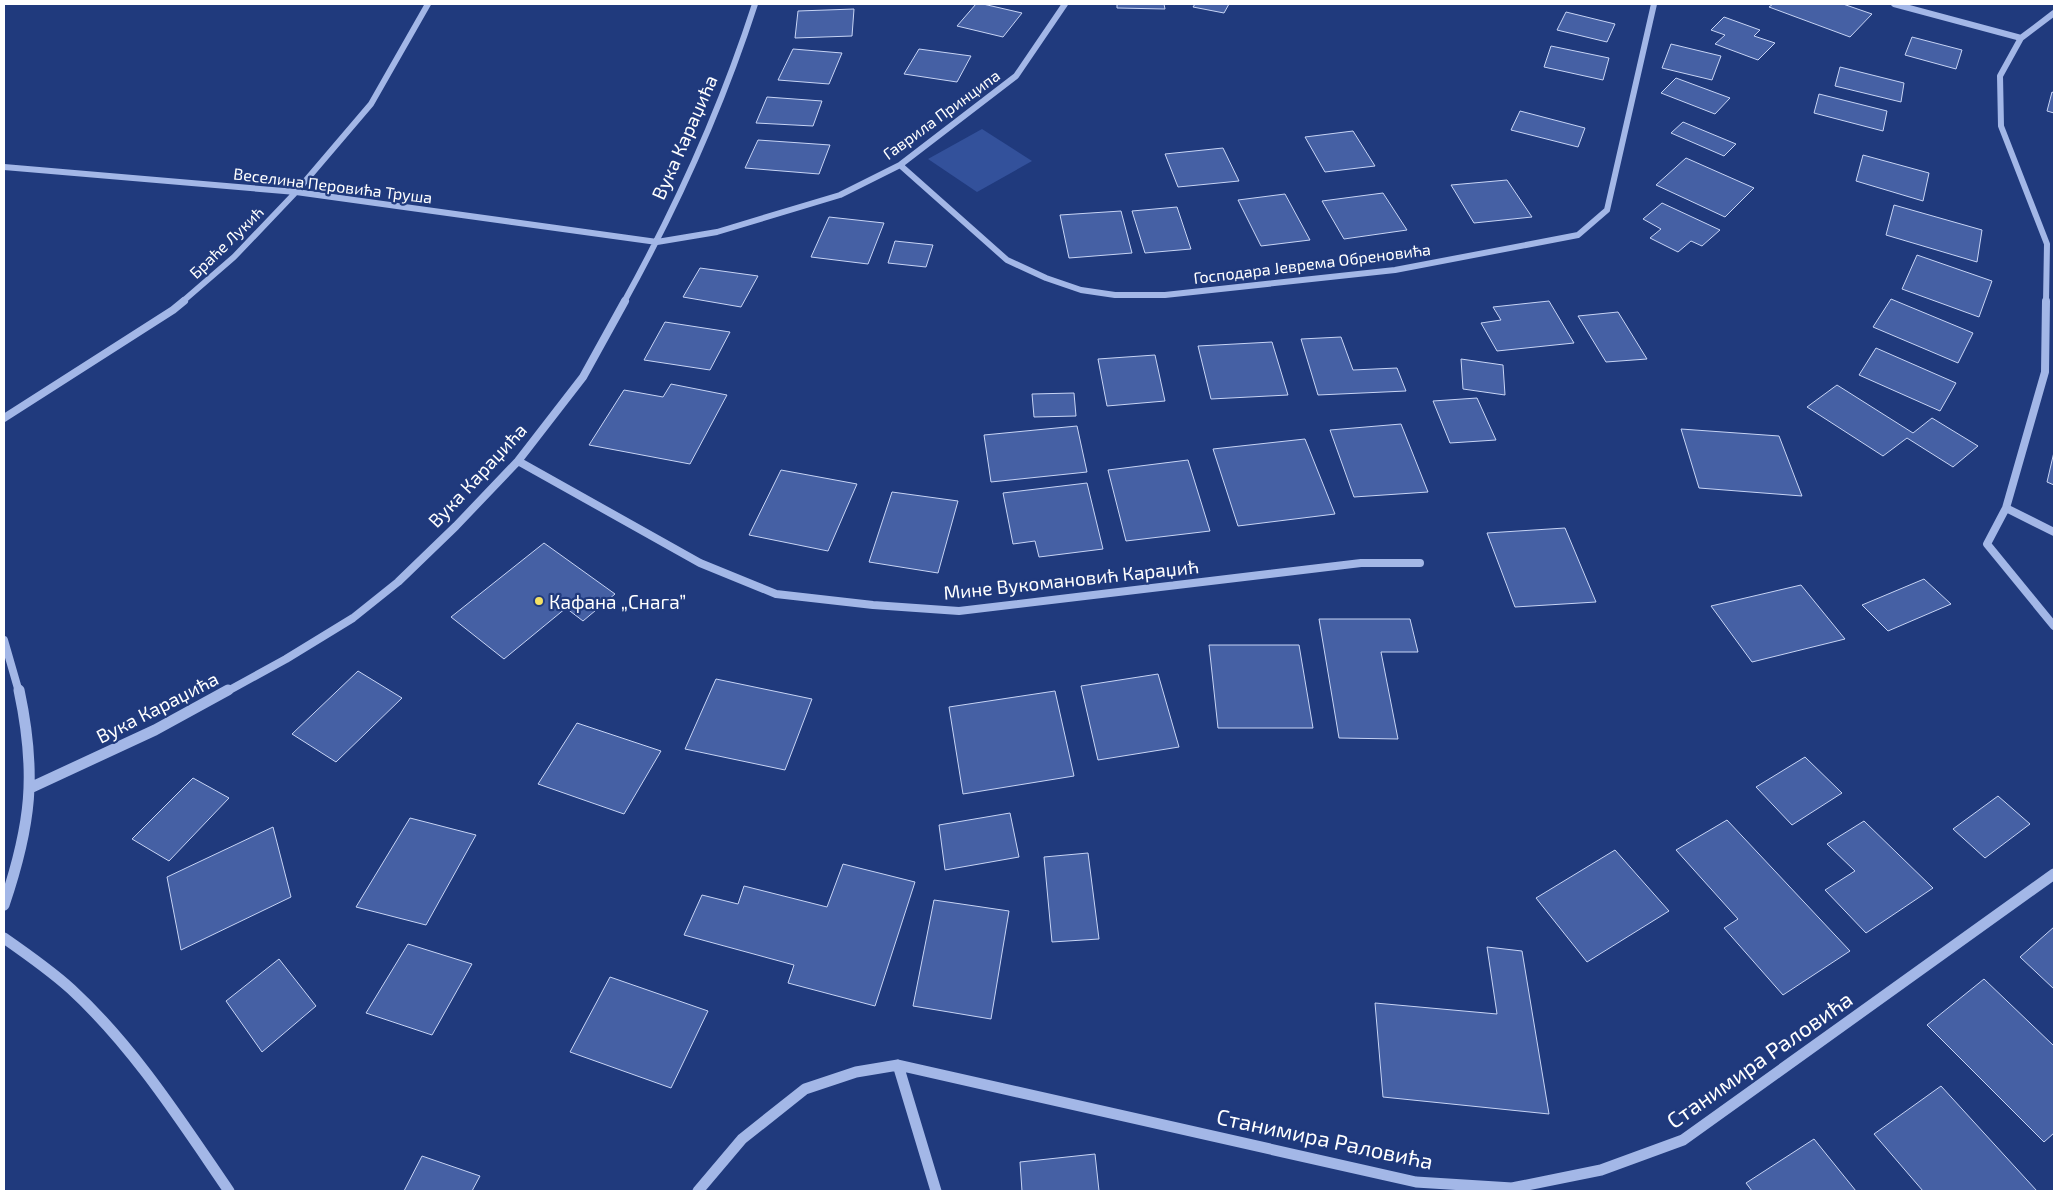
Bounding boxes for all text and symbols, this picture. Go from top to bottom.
street label: Гаврила Принципа [879,65,1003,163]
street label: Вука Караџића [646,71,723,203]
street label: Веселина Перовића Труша [232,163,434,208]
street label: Браће Лукић [185,202,268,283]
street label: Господара Јеврема Обреновића [1192,239,1432,287]
street label: Вука Караџића [423,418,532,533]
street label: Мине Вукомановић Караџић [942,554,1200,605]
place label: Кафана „Снага” [549,590,686,613]
marker: Кафана „Снага” [533,595,545,607]
street label: Вука Караџића [92,666,222,749]
street label: Станимира Раловића [1661,985,1857,1133]
street label: Станимира Раловића [1214,1102,1436,1174]

